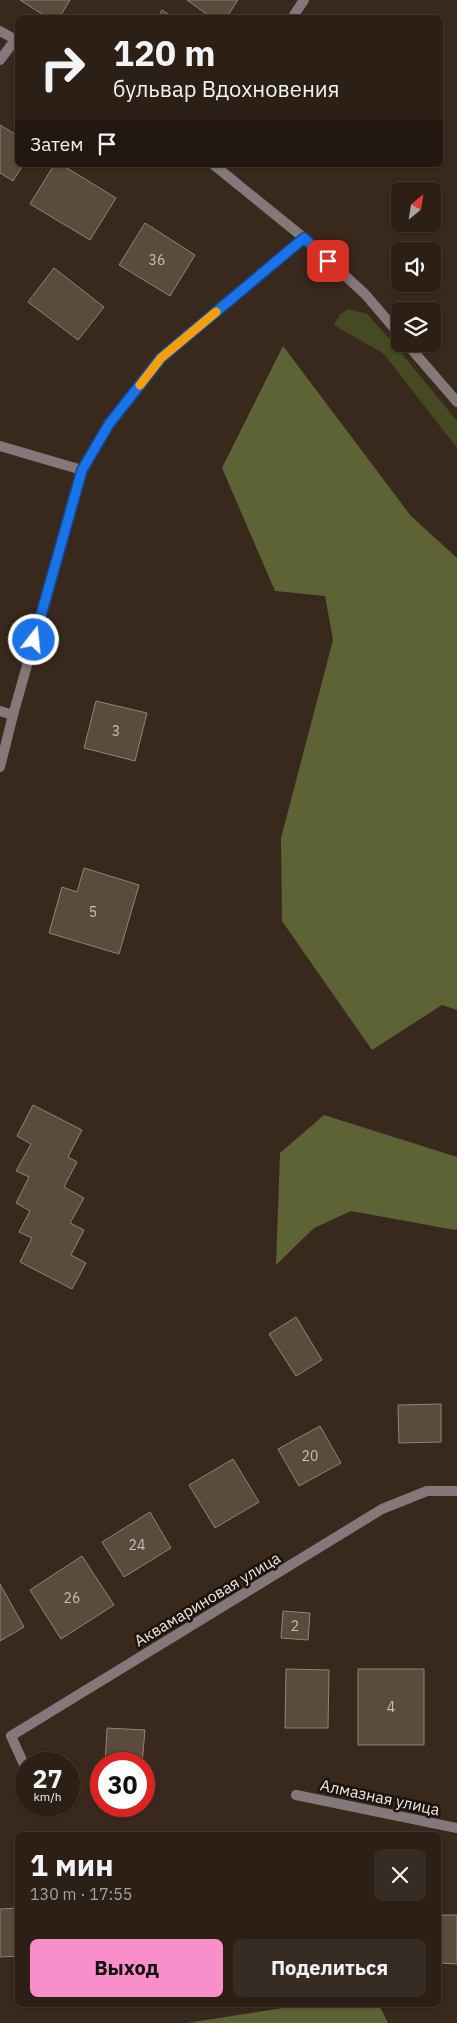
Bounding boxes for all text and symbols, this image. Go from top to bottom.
text: 120 m [113,30,216,76]
icon: right [30,35,95,100]
text: бульвар Вдохновения [113,74,340,103]
icon: arrive [93,130,121,158]
text: Затем [30,132,83,156]
north arrow [391,182,441,232]
map controls [391,182,441,352]
pin [307,240,349,282]
button: sound [391,242,441,292]
icon: arrive [314,247,342,275]
house number: 36 [149,251,165,269]
button: layers [391,302,441,352]
position arrow [7,613,59,665]
house number: 3 [112,722,120,740]
house number: 5 [89,903,97,921]
house number: 20 [302,1447,318,1465]
house number: 24 [129,1536,145,1554]
street label: Аквамариновая улица [130,1547,284,1651]
house number: 26 [64,1589,80,1607]
house number: 2 [291,1617,299,1635]
house number: 4 [387,1698,395,1716]
speed limit sign: 30 [90,1752,155,1817]
text: 27 [32,1762,63,1795]
street label: Алмазная улица [318,1775,442,1820]
text: km/h [33,1789,62,1804]
text: 1 мин [30,1845,114,1884]
button: close [374,1849,426,1901]
text: 130 m · 17:55 [30,1884,132,1904]
button: Выход [30,1939,223,1997]
button: Поделиться [233,1939,426,1997]

